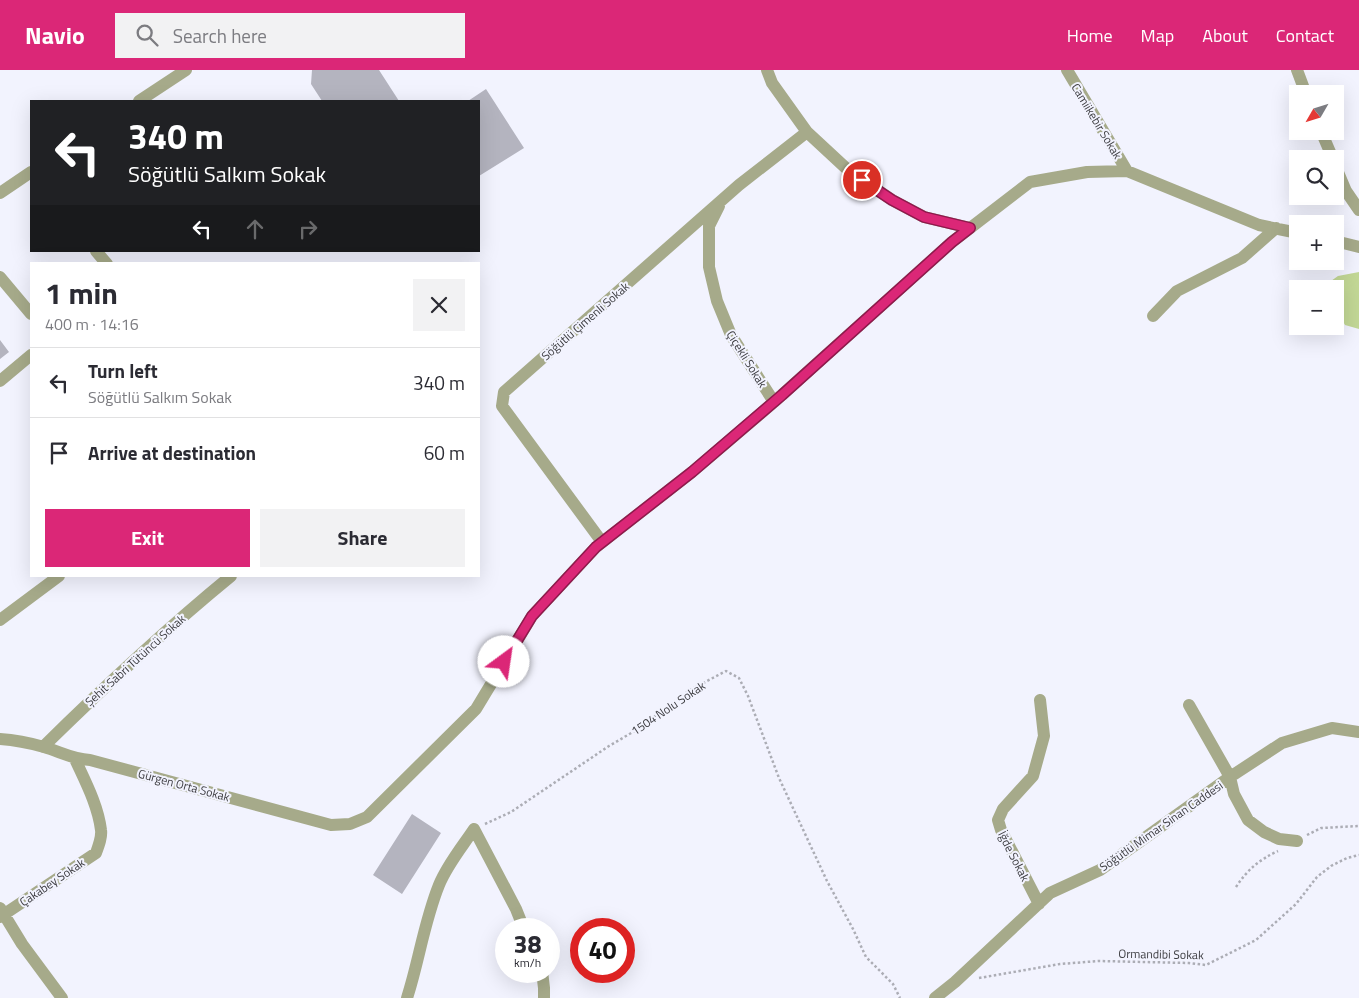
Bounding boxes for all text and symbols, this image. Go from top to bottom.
search box [115,13,465,58]
text: Navio [25,17,85,53]
icon: search [133,21,161,49]
text: Search here [173,21,267,50]
text: Home [1067,22,1113,49]
text: Map [1141,22,1174,49]
text: About [1202,22,1248,49]
text: Contact [1276,22,1334,49]
street label: Camiikebir Sokak [1067,79,1127,163]
north arrow [1289,85,1344,140]
map controls [1289,85,1344,335]
text: 340 m [128,109,224,163]
icon: left [45,120,110,185]
button: search [1289,150,1344,205]
text: Söğütlü Salkım Sokak [128,157,326,191]
pin [841,159,883,201]
icon: arrive [848,166,876,194]
icon: left [188,215,216,243]
icon: ahead [241,215,269,243]
icon: right [294,215,322,243]
button: + [1289,215,1344,270]
text: 1 min [45,270,118,316]
street label: Söğütlü Çimenli Sokak [537,277,633,365]
button: close [413,279,465,331]
button: − [1289,280,1344,335]
text: 400 m · 14:16 [45,312,139,336]
street label: Çiçekli Sokak [722,327,772,392]
text: Turn left [88,356,158,385]
text: 340 m [413,368,465,397]
icon: left [45,369,73,397]
text: Söğütlü Salkım Sokak [88,385,232,409]
text: Arrive at destination [88,438,256,467]
text: 60 m [424,438,465,467]
icon: arrive [45,439,73,467]
button: Exit [45,509,250,567]
button: Share [260,509,465,567]
street label: Şehit Sabri Tütüncü Sokak [80,609,190,711]
position arrow [477,635,529,687]
street label: 1504 Nolu Sokak [627,676,709,740]
street label: Gürgen Orta Sokak [136,764,232,806]
street label: Söğütlü Mimar Sinan Caddesi [1095,776,1227,876]
street label: İğde Sokak [993,827,1035,885]
street label: Çakabey Sokak [15,853,89,911]
speed limit sign: 40 [570,918,635,983]
text: 38 [513,925,542,963]
street label: Ormandibi Sokak [1118,944,1204,964]
text: km/h [514,953,541,972]

